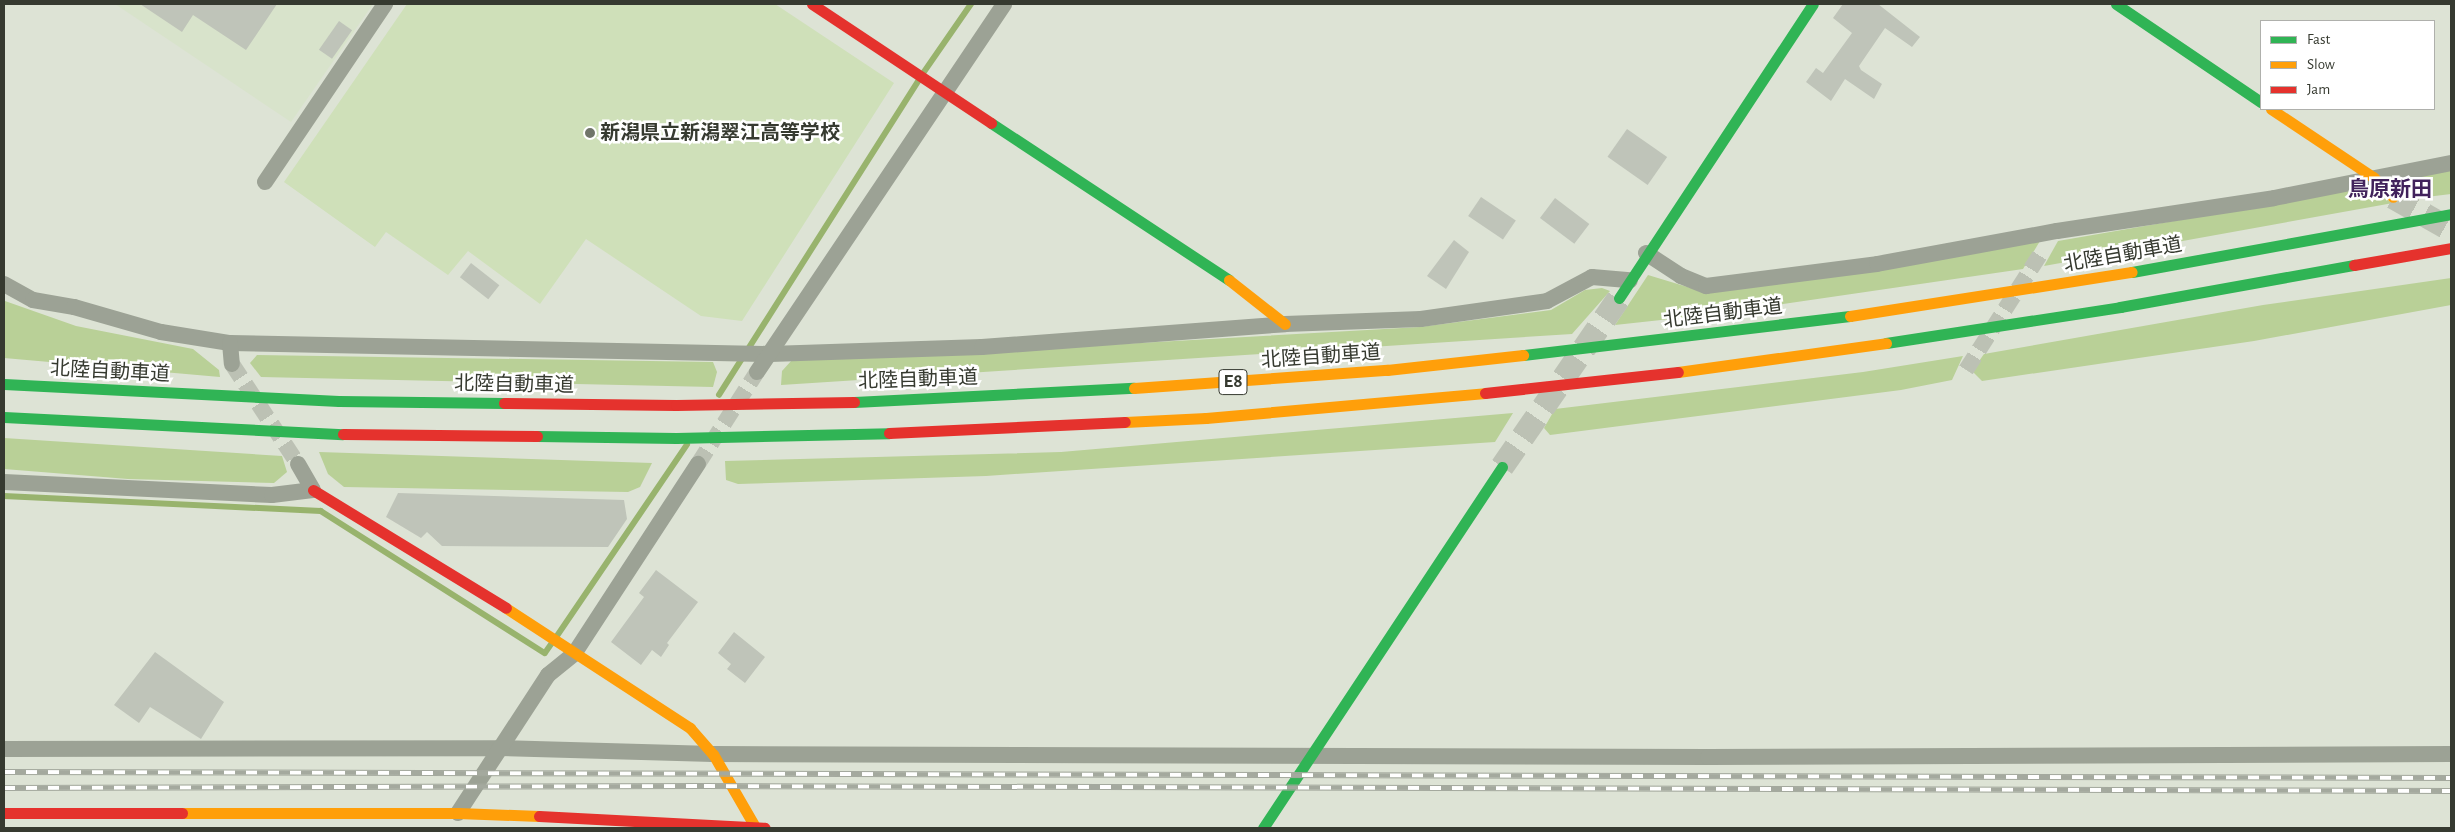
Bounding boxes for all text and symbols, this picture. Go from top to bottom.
legend [2260,20,2435,110]
text: Fast [2307,32,2330,47]
text: Slow [2307,57,2335,72]
text: Jam [2307,82,2330,97]
place label: 新潟県立新潟翠江高等学校 [600,121,840,145]
marker: 新潟県立新潟翠江高等学校 [584,127,596,139]
district label: 鳥原新田 [2348,177,2432,203]
street label: 北陸自動車道 [2062,233,2184,277]
street label: 北陸自動車道 [1662,295,1784,333]
street label: 北陸自動車道 [1260,341,1382,373]
street label: 北陸自動車道 [49,357,171,387]
street label: 北陸自動車道 [858,366,978,394]
road number: E8 [1218,366,1248,398]
street label: 北陸自動車道 [454,372,574,398]

